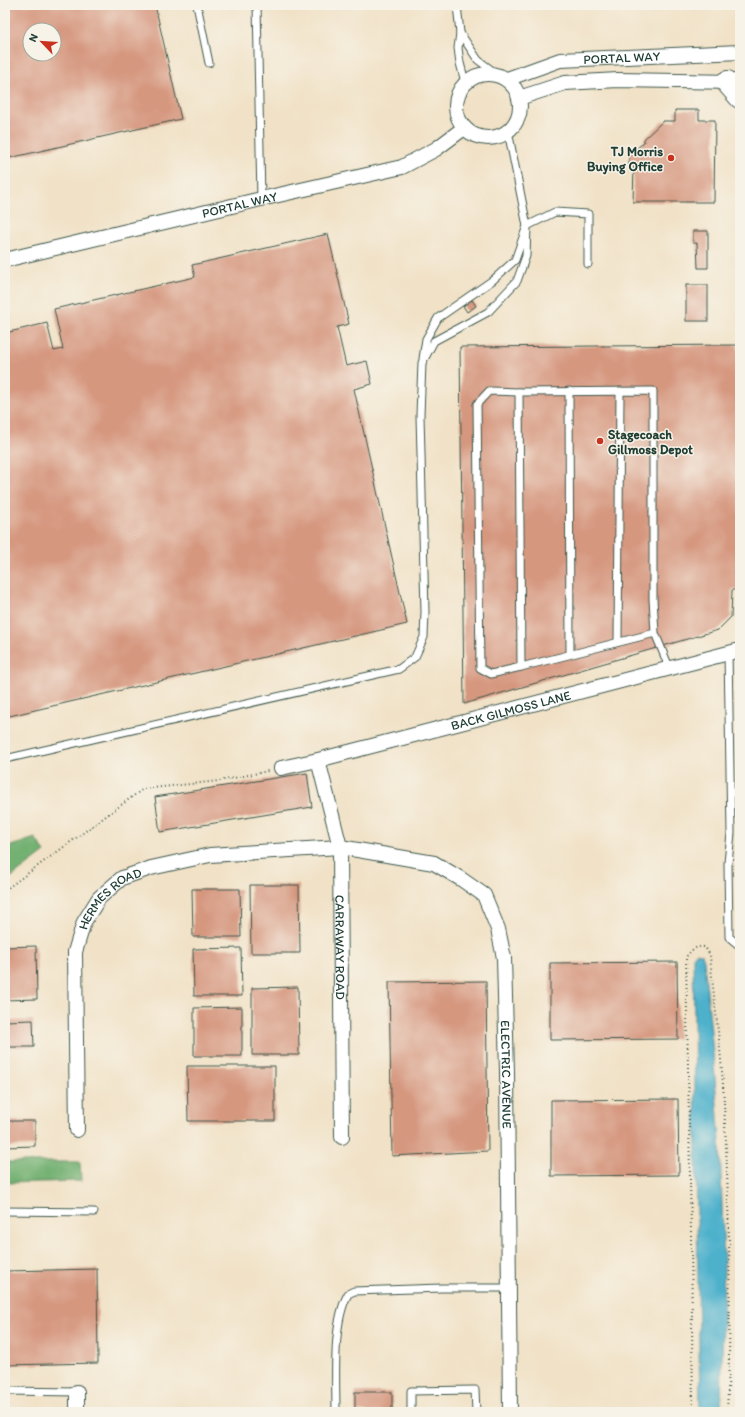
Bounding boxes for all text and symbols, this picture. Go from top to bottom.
north arrow [22,22,62,62]
text: N [26,32,41,44]
street label: PORTAL WAY [583,49,661,67]
place label: TJ Morris Buying Office [587,144,663,175]
marker: TJ Morris Buying Office [666,153,676,163]
street label: PORTAL WAY [200,188,279,221]
place label: Stagecoach Gillmoss Depot [608,427,693,458]
marker: Stagecoach Gillmoss Depot [595,436,605,446]
street label: BACK GILMOSS LANE [449,687,572,733]
street label: HERMES ROAD [75,865,144,931]
street label: CARRAWAY ROAD [332,895,348,1000]
street label: ELECTRIC AVENUE [498,1020,514,1129]

